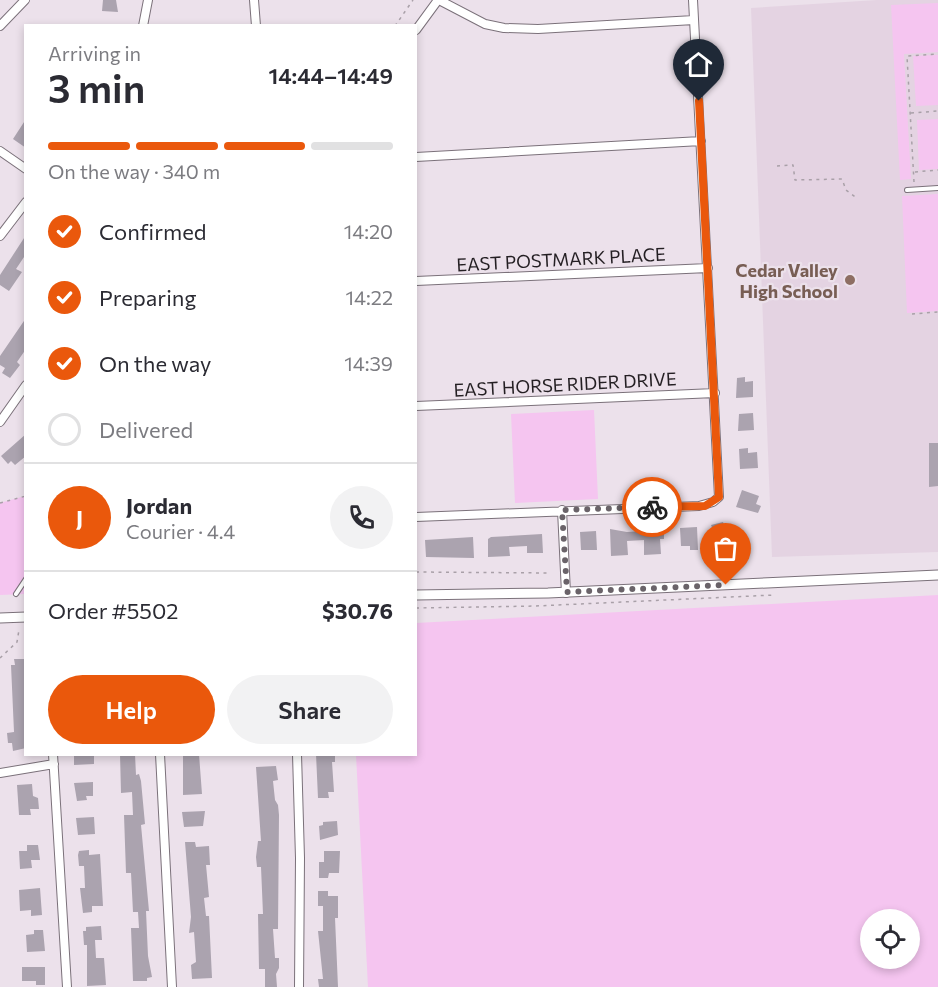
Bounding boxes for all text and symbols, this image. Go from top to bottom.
pin [673,39,724,101]
text: Arriving in [48,41,141,65]
icon: home [682,48,715,81]
text: 14:44–14:49 [268,62,393,89]
text: 3 min [48,63,145,111]
text: On the way · 340 m [48,159,220,183]
icon: check [48,215,81,248]
text: Confirmed [99,218,206,245]
text: 14:20 [344,219,393,243]
street label: EAST POSTMARK PLACE [456,243,666,275]
place label: Cedar Valley High School [735,259,838,302]
marker: Cedar Valley High School [843,273,857,287]
icon: check [48,281,81,314]
text: Preparing [99,284,196,311]
text: 14:22 [346,285,393,309]
icon: check [48,347,81,380]
text: On the way [99,350,211,377]
text: 14:39 [344,351,393,375]
street label: EAST HORSE RIDER DRIVE [453,367,677,401]
text: Delivered [99,416,193,443]
courier [622,477,682,537]
button: phone [330,486,393,549]
icon: bike [636,491,669,524]
text: Jordan [126,492,192,519]
text: J [76,504,83,531]
text: Courier · 4.4 [126,519,235,543]
pin [700,523,751,585]
icon: bag [709,532,742,565]
text: Order #5502 [48,597,179,624]
text: $30.76 [322,597,393,624]
button: Help [48,675,215,744]
button: Share [227,675,393,744]
map controls [860,909,920,969]
button: locate [860,909,920,969]

